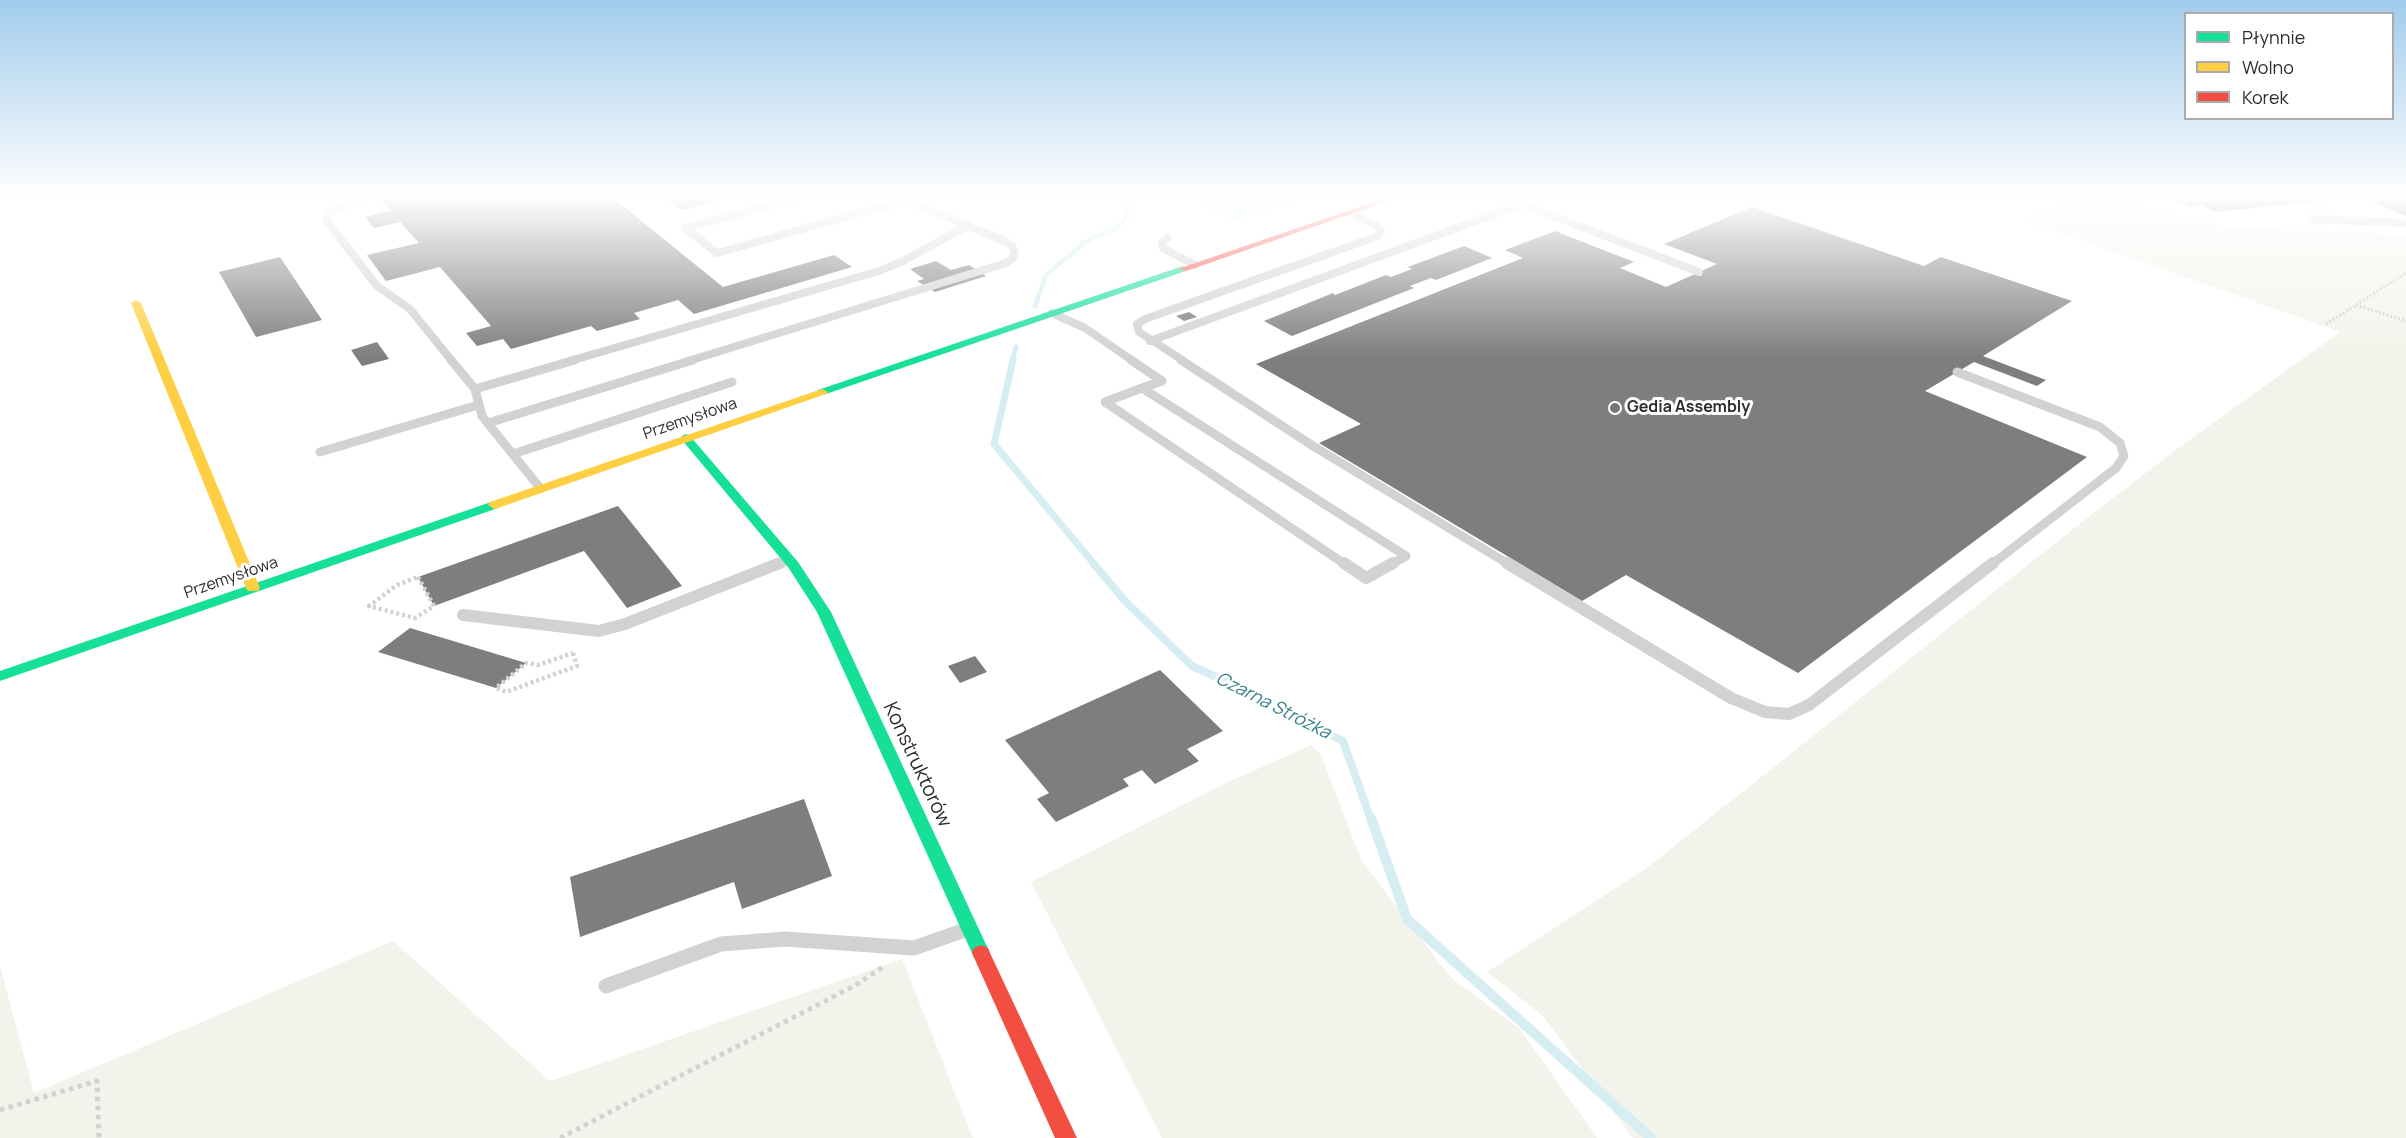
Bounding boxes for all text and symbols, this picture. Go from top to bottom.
legend [2184,12,2394,120]
text: Płynnie [2242,25,2305,49]
text: Wolno [2242,55,2294,79]
text: Korek [2242,85,2288,109]
street label: Przemysłowa [641,394,739,444]
place label: Gedia Assembly [1627,398,1750,418]
marker: Gedia Assembly [1608,401,1622,415]
street label: Przemysłowa [182,553,280,603]
water label: Czarna Stróżka [1212,668,1334,744]
street label: Konstruktorów [877,699,957,831]

